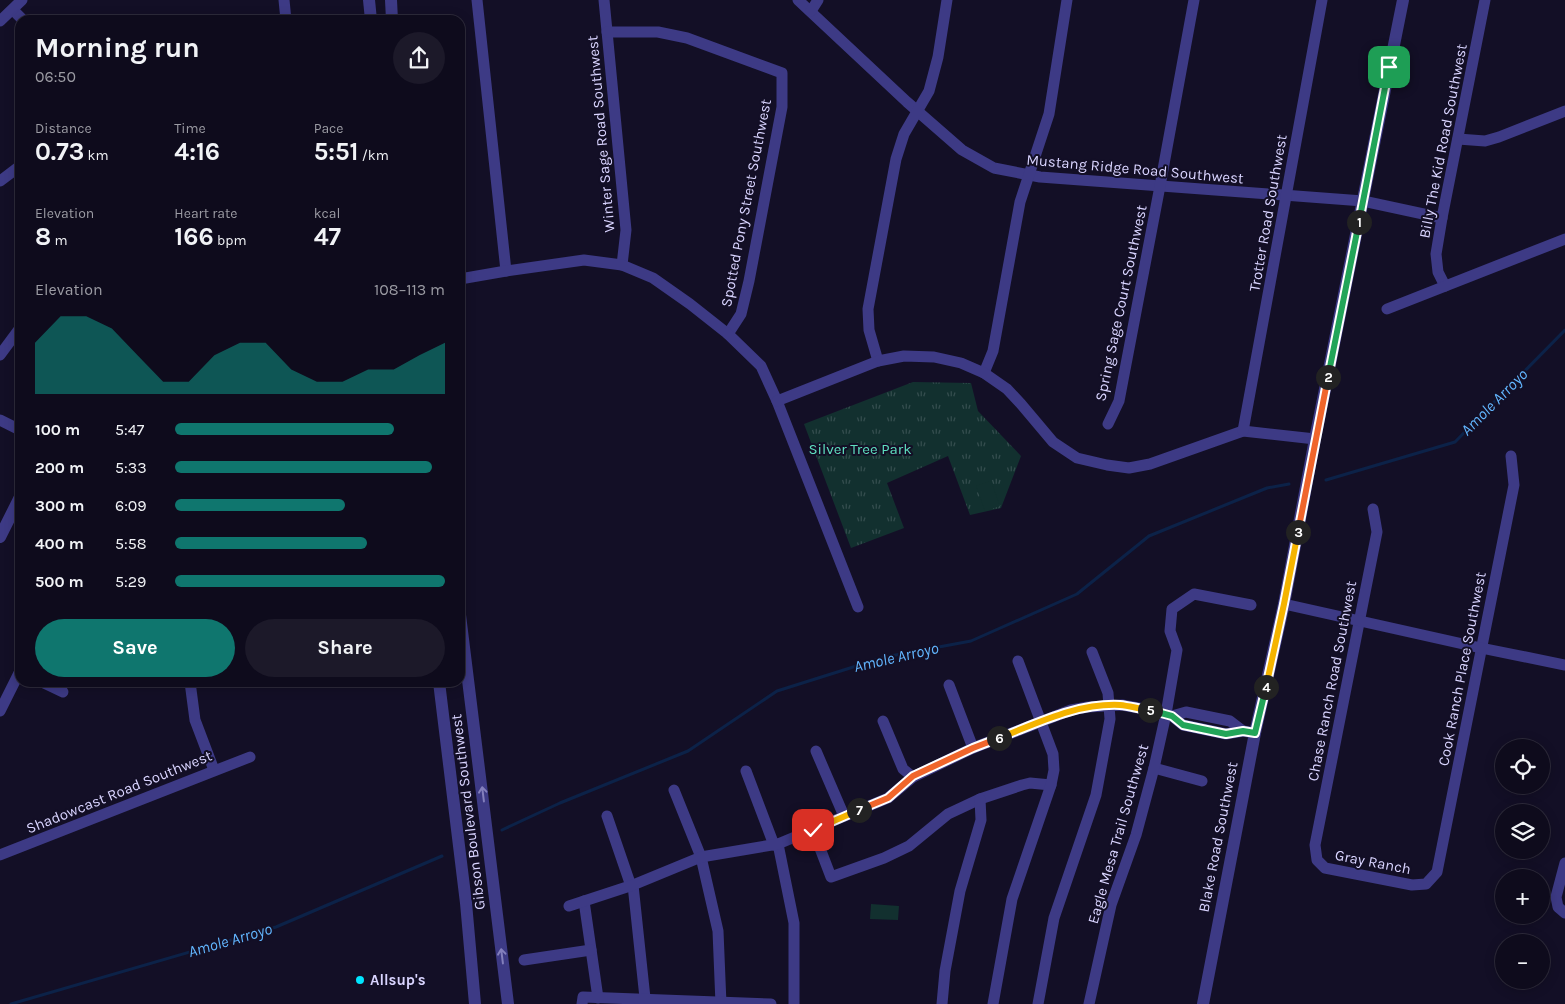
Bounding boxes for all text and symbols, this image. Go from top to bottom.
text: Morning run [35,31,200,64]
button: share [393,32,445,84]
street label: Winter Sage Road Southwest [583,34,619,233]
street label: Billy The Kid Road Southwest [1415,42,1471,240]
pin [1368,46,1410,88]
icon: arrive [1375,53,1403,81]
text: 06:50 [35,67,76,86]
street label: Spotted Pony Street Southwest [717,97,775,308]
text: Distance [35,120,92,137]
text: Time [174,120,206,137]
text: Pace [314,120,344,137]
street label: Trotter Road Southwest [1245,133,1291,293]
text: 0.73 [35,137,84,166]
text: 4:16 [174,137,220,166]
text: 5:51 [314,137,358,166]
text: km [84,147,109,164]
text: /km [358,147,389,164]
street label: Mustang Ridge Road Southwest [1026,151,1245,188]
street label: Spring Sage Court Southwest [1091,203,1151,403]
text: Elevation [35,205,94,222]
text: Heart rate [174,205,237,222]
text: kcal [314,205,340,222]
pin: 1 [1346,210,1372,234]
text: 1 [1357,214,1362,231]
text: 8 [35,222,51,251]
text: 166 [174,222,214,251]
text: 47 [314,222,341,251]
text: m [51,232,68,249]
text: bpm [214,232,247,249]
text: Elevation [35,280,103,299]
text: 108–113 m [374,280,445,299]
pin: 2 [1316,364,1340,390]
water label: Amole Arroyo [1457,365,1531,439]
text: 2 [1324,369,1333,386]
text: 100 m [35,420,80,439]
text: 5:47 [115,420,144,439]
park label: Silver Tree Park [808,440,912,458]
text: 200 m [35,458,84,477]
text: 5:33 [115,458,147,477]
text: 300 m [35,496,84,515]
text: 6:09 [115,496,147,515]
pin: 3 [1286,520,1310,544]
text: 3 [1294,524,1303,541]
text: 400 m [35,534,84,553]
text: 5:58 [115,534,147,553]
street label: Cook Ranch Place Southwest [1434,570,1490,768]
text: 500 m [35,572,84,591]
text: 5:29 [115,572,146,591]
street label: Chase Ranch Road Southwest [1304,579,1360,783]
button: Save [35,619,235,677]
button: Share [245,619,445,677]
water label: Amole Arroyo [852,638,940,676]
pin: 4 [1254,674,1278,700]
text: 4 [1262,679,1271,696]
pin: 5 [1138,698,1162,722]
text: 5 [1146,702,1155,719]
street label: Gibson Boulevard Southwest [447,713,489,911]
pin: 6 [986,726,1012,750]
text: 6 [995,730,1004,747]
map controls [1495,739,1550,989]
button: locate [1495,739,1550,794]
street label: Eagle Mesa Trail Southwest [1084,742,1152,926]
street label: Shadowcast Road Southwest [24,746,215,838]
street label: Blake Road Southwest [1195,760,1241,914]
one-way arrow [478,787,488,803]
pin: 7 [846,798,872,822]
text: 7 [856,802,863,819]
button: layers [1495,804,1550,859]
pin [792,809,834,851]
icon: check [799,816,827,844]
street label: Gray Ranch [1333,846,1413,878]
button: + [1495,869,1550,924]
water label: Amole Arroyo [186,919,274,961]
button: − [1495,934,1550,989]
one-way arrow [497,948,507,964]
place label: Allsup's [370,971,426,989]
marker: Allsup's [354,974,366,986]

